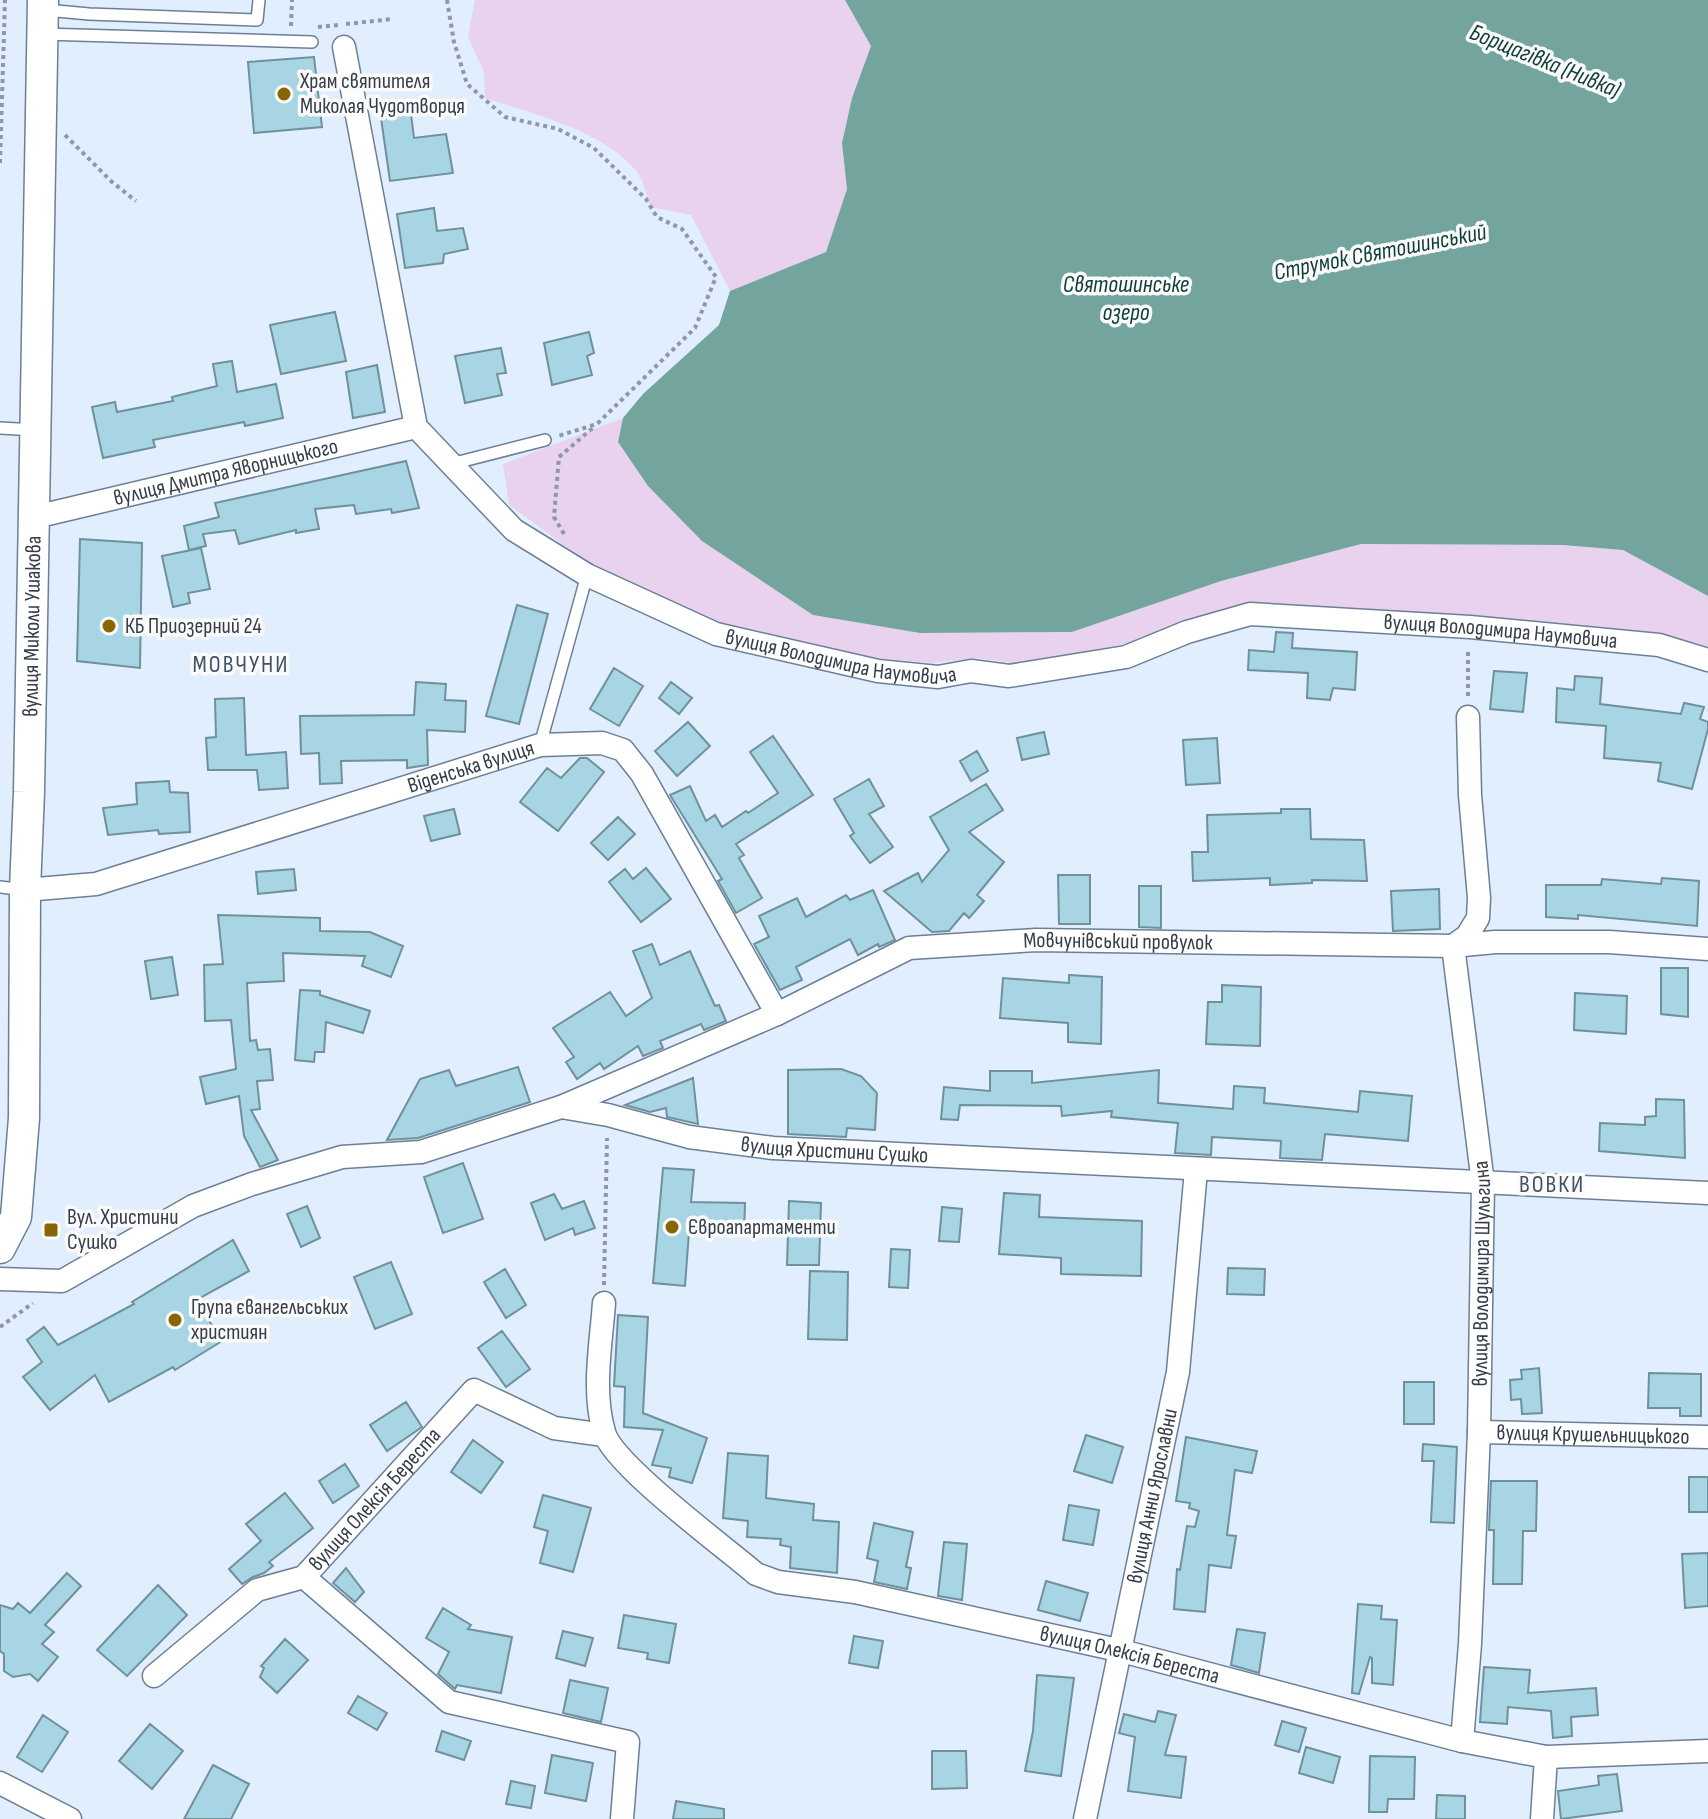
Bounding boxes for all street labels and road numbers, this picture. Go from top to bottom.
street label: вулиця Дмитра Яворницького [111,432,341,512]
street label: вулиця Миколи Ушакова [17,535,47,717]
street label: вулиця Володимира Наумовича [1383,608,1619,654]
street label: вулиця Володимира Наумовича [723,623,958,691]
street label: Віденська вулиця [404,734,537,799]
street label: Мовчунівський провулок [1022,927,1214,956]
street label: вулиця Христини Сушко [739,1130,929,1169]
street label: вулиця Володимира Шульгина [1466,1159,1497,1387]
street label: вулиця Анни Ярославни [1121,1406,1184,1586]
street label: вулиця Крушельницького [1496,1419,1690,1450]
street label: вулиця Олексія Береста [303,1422,447,1576]
street label: вулиця Олексія Береста [1037,1620,1223,1690]

